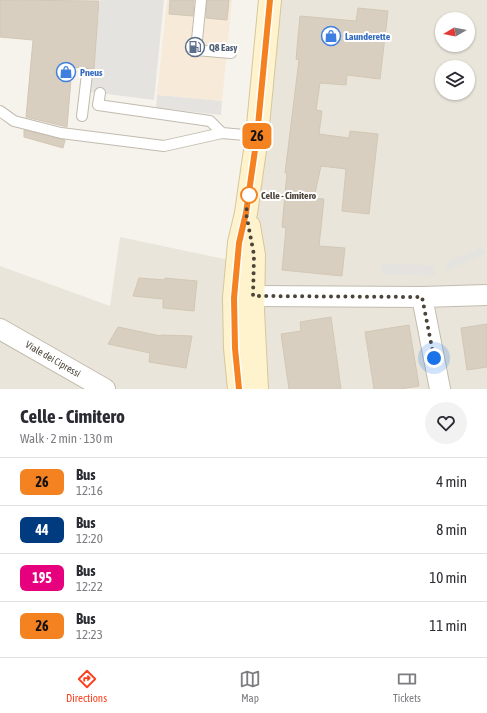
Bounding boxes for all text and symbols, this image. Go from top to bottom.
north arrow [435,12,475,52]
map controls [435,12,475,100]
shop icon: Launderette [320,25,342,47]
place label: Launderette [345,31,391,42]
fuel station icon: Q8 Easy [184,36,206,58]
place label: Q8 Easy [209,42,238,53]
button: layers [435,60,475,100]
shop icon: Pneus [55,61,77,83]
place label: Pneus [80,67,103,78]
line badge: 26 [239,123,275,149]
text: 26 [250,128,264,144]
marker: Celle - Cimitero [240,186,258,204]
place label: Celle - Cimitero [261,190,317,201]
street label: Viale dei Cipressi [24,339,82,379]
your location [424,348,444,368]
button: heart [425,402,467,444]
text: Celle - Cimitero [20,405,125,427]
text: Walk · 2 min · 130 m [20,431,113,446]
text: Bus [76,466,96,483]
text: 4 min [436,473,467,490]
text: 26 [35,474,49,490]
text: 12:16 [76,483,103,498]
text: Bus [76,514,96,531]
text: 8 min [436,521,467,538]
text: 44 [35,522,49,538]
text: 12:20 [76,531,103,546]
text: Bus [76,562,96,579]
text: 10 min [429,569,467,586]
text: 195 [32,570,52,586]
text: 12:22 [76,579,103,594]
text: Bus [76,610,96,627]
text: 11 min [429,617,467,634]
text: 26 [35,618,49,634]
text: 12:23 [76,627,103,642]
tab: Directions [66,668,107,704]
tab: Map [239,668,261,704]
tab: Tickets [393,668,421,704]

